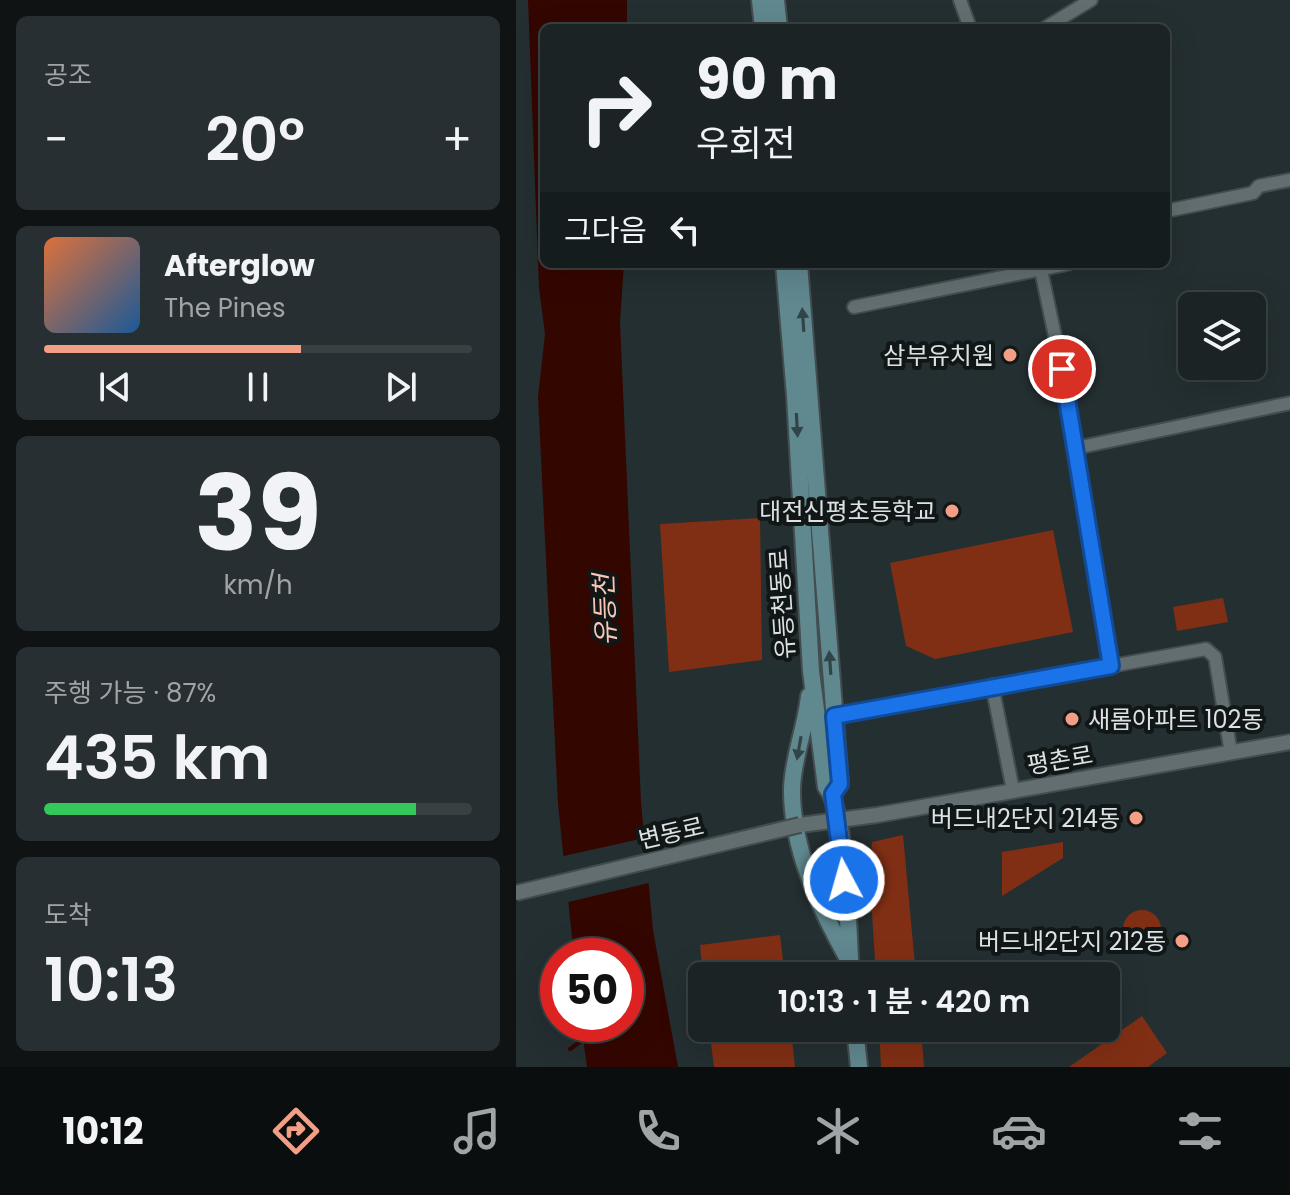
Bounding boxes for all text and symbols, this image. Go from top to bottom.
text: 90 m [696,40,838,119]
icon: right [564,56,668,160]
text: 공조 [44,57,92,93]
text: 20° [205,98,305,182]
text: − [44,109,68,170]
text: + [442,109,472,170]
text: 우회전 [696,118,795,169]
icon: left [663,208,707,252]
text: 그다음 [564,209,647,252]
text: Afterglow [164,244,315,287]
text: The Pines [164,290,286,326]
map controls [1178,292,1266,380]
button: layers [1178,292,1266,380]
one-way arrow [796,307,809,332]
pin [1028,335,1096,403]
place label: 삼부유치원 [884,339,994,372]
marker: 삼부유치원 [1001,346,1019,364]
icon: arrive [1040,347,1084,391]
icon: previous [93,365,137,409]
icon: pause [236,365,280,409]
icon: next [379,365,423,409]
one-way arrow [790,413,803,439]
text: 39 [195,441,321,586]
place label: 대전신평초등학교 [759,495,936,528]
marker: 대전신평초등학교 [943,502,961,520]
street label: 유등천동로 [762,548,802,660]
text: km/h [223,567,293,603]
water label: 유등천 [586,570,624,646]
one-way arrow [823,650,836,675]
text: 주행 가능 · 87% [44,675,216,711]
place label: 새롬아파트 102동 [1088,703,1263,736]
marker: 새롬아파트 102동 [1063,710,1081,728]
text: 435 km [44,716,270,800]
one-way arrow [793,736,805,761]
street label: 평촌로 [1025,738,1095,782]
place label: 버드내2단지 214동 [931,802,1120,835]
street label: 변동로 [635,809,707,857]
marker: 버드내2단지 214동 [1127,809,1145,827]
position arrow [802,838,886,922]
text: 도착 [44,897,92,933]
place label: 버드내2단지 212동 [978,925,1166,958]
marker: 버드내2단지 212동 [1173,932,1191,950]
text: 10:13 [44,938,178,1022]
speed limit sign: 50 [540,938,644,1042]
text: 10:13 · 1 분 · 420 m [778,980,1030,1023]
icon: directions [268,1103,324,1159]
icon: music [449,1103,505,1159]
icon: phone [630,1103,686,1159]
icon: climate [810,1103,866,1159]
icon: car [991,1103,1047,1159]
icon: filters [1172,1103,1228,1159]
text: 10:12 [62,1106,144,1157]

